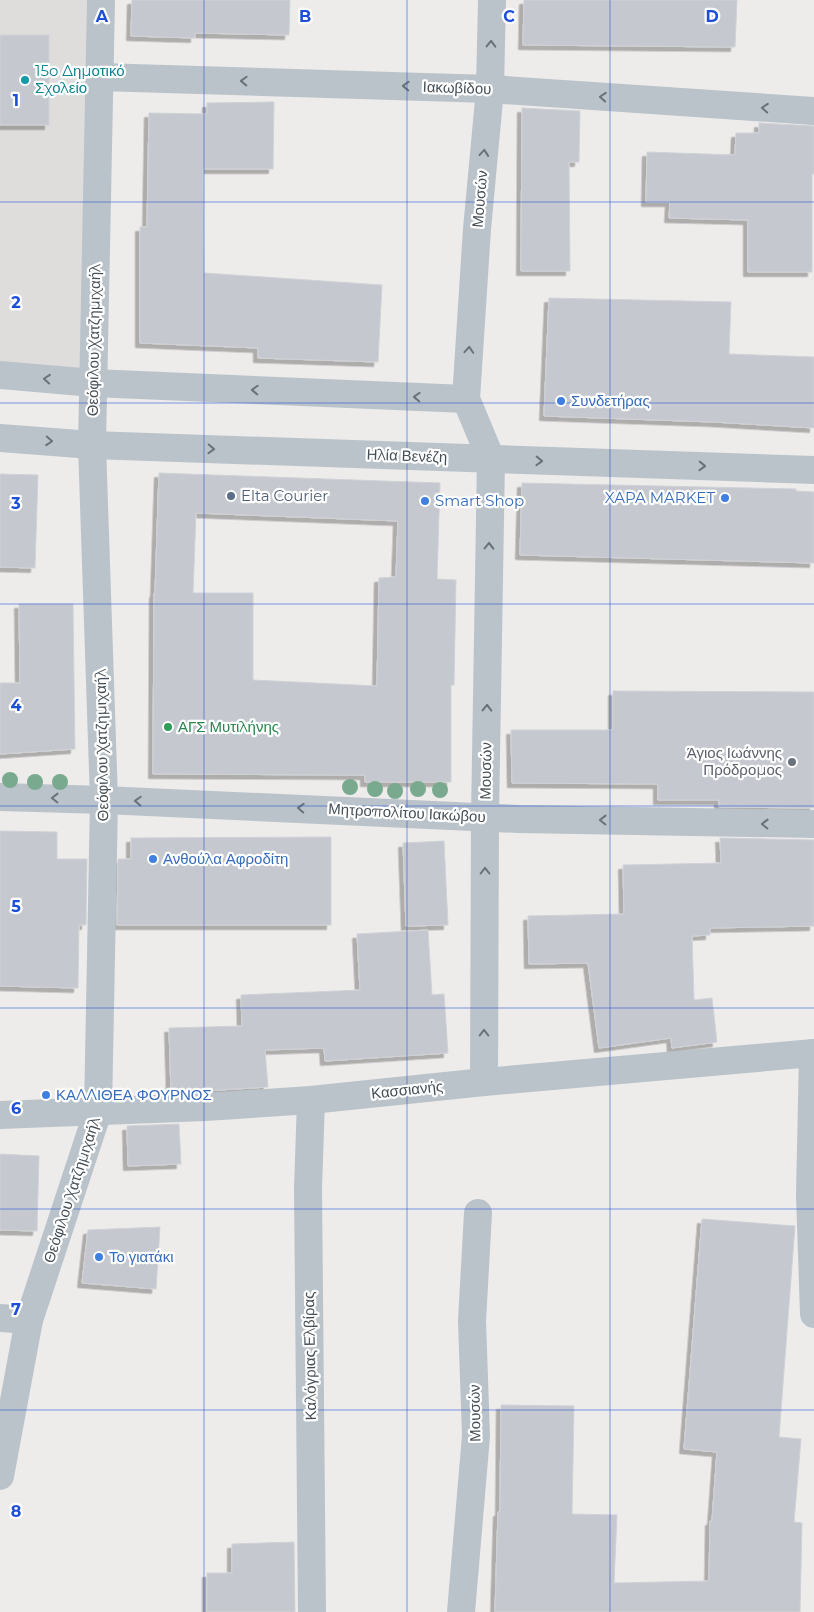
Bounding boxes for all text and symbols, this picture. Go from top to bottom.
text: A [95,7,109,26]
text: B [299,7,311,26]
text: C [503,7,515,26]
text: D [705,7,719,26]
one-way arrow [486,40,496,48]
place label: 15o Δημοτικό Σχολείο [35,61,125,97]
marker: 15o Δημοτικό Σχολείο [19,74,31,86]
one-way arrow [239,76,247,86]
street label: Ιακωβίδου [422,77,492,98]
one-way arrow [402,81,410,91]
text: 1 [13,91,19,110]
one-way arrow [599,91,607,102]
one-way arrow [761,103,769,114]
one-way arrow [478,149,489,157]
street label: Μουσών [468,169,491,228]
street label: Θεόφιλου Χατζημιχαήλ [83,263,104,416]
text: 2 [11,293,21,312]
one-way arrow [463,346,474,354]
one-way arrow [42,374,50,385]
one-way arrow [250,385,258,395]
one-way arrow [413,391,421,402]
place label: Συνδετήρας [571,391,650,410]
marker: Συνδετήρας [555,395,567,407]
one-way arrow [45,436,53,447]
one-way arrow [208,444,215,454]
street label: Ηλία Βενέζη [366,445,448,466]
one-way arrow [536,456,544,466]
one-way arrow [698,461,706,472]
place label: Elta Courier [241,486,328,505]
place label: XAPA MARKET [605,488,715,507]
marker: Elta Courier [225,490,237,502]
place label: Smart Shop [435,491,524,510]
marker: XAPA MARKET [719,492,731,504]
text: 3 [10,494,21,513]
marker: Smart Shop [419,495,431,507]
one-way arrow [484,541,494,549]
street label: Θεόφιλου Χατζημιχαήλ [91,668,112,821]
text: 4 [10,696,22,715]
one-way arrow [481,704,492,712]
place label: ΑΓΣ Μυτιλήνης [178,717,279,736]
marker: ΑΓΣ Μυτιλήνης [162,721,174,733]
street label: Μουσών [475,742,496,800]
place label: Άγιος Ιωάννης Πρόδρομος [687,743,782,779]
marker: Άγιος Ιωάννης Πρόδρομος [786,756,798,768]
one-way arrow [51,793,59,804]
one-way arrow [134,796,142,806]
street label: Μητροπολίτου Ιακώβου [328,799,486,826]
one-way arrow [296,803,304,814]
one-way arrow [599,815,607,826]
one-way arrow [761,818,769,829]
place label: Ανθούλα Αφροδίτη [163,849,288,868]
marker: Ανθούλα Αφροδίτη [147,853,159,865]
one-way arrow [480,866,490,874]
text: 5 [11,897,21,916]
one-way arrow [479,1029,489,1036]
street label: Κασσιανής [370,1076,444,1103]
place label: ΚΑΛΛΙΘΕΑ ΦΟΥΡΝΟΣ [56,1085,212,1104]
marker: ΚΑΛΛΙΘΕΑ ΦΟΥΡΝΟΣ [40,1089,52,1101]
text: 6 [11,1099,21,1118]
street label: Θεόφιλου Χατζημιχαήλ [39,1114,104,1265]
place label: Το γιατάκι [109,1247,174,1266]
marker: Το γιατάκι [93,1251,105,1263]
street label: Καλόγριας Ελβίρας [299,1292,320,1421]
text: 7 [11,1300,21,1319]
street label: Μουσών [464,1384,485,1442]
text: 8 [11,1502,21,1521]

